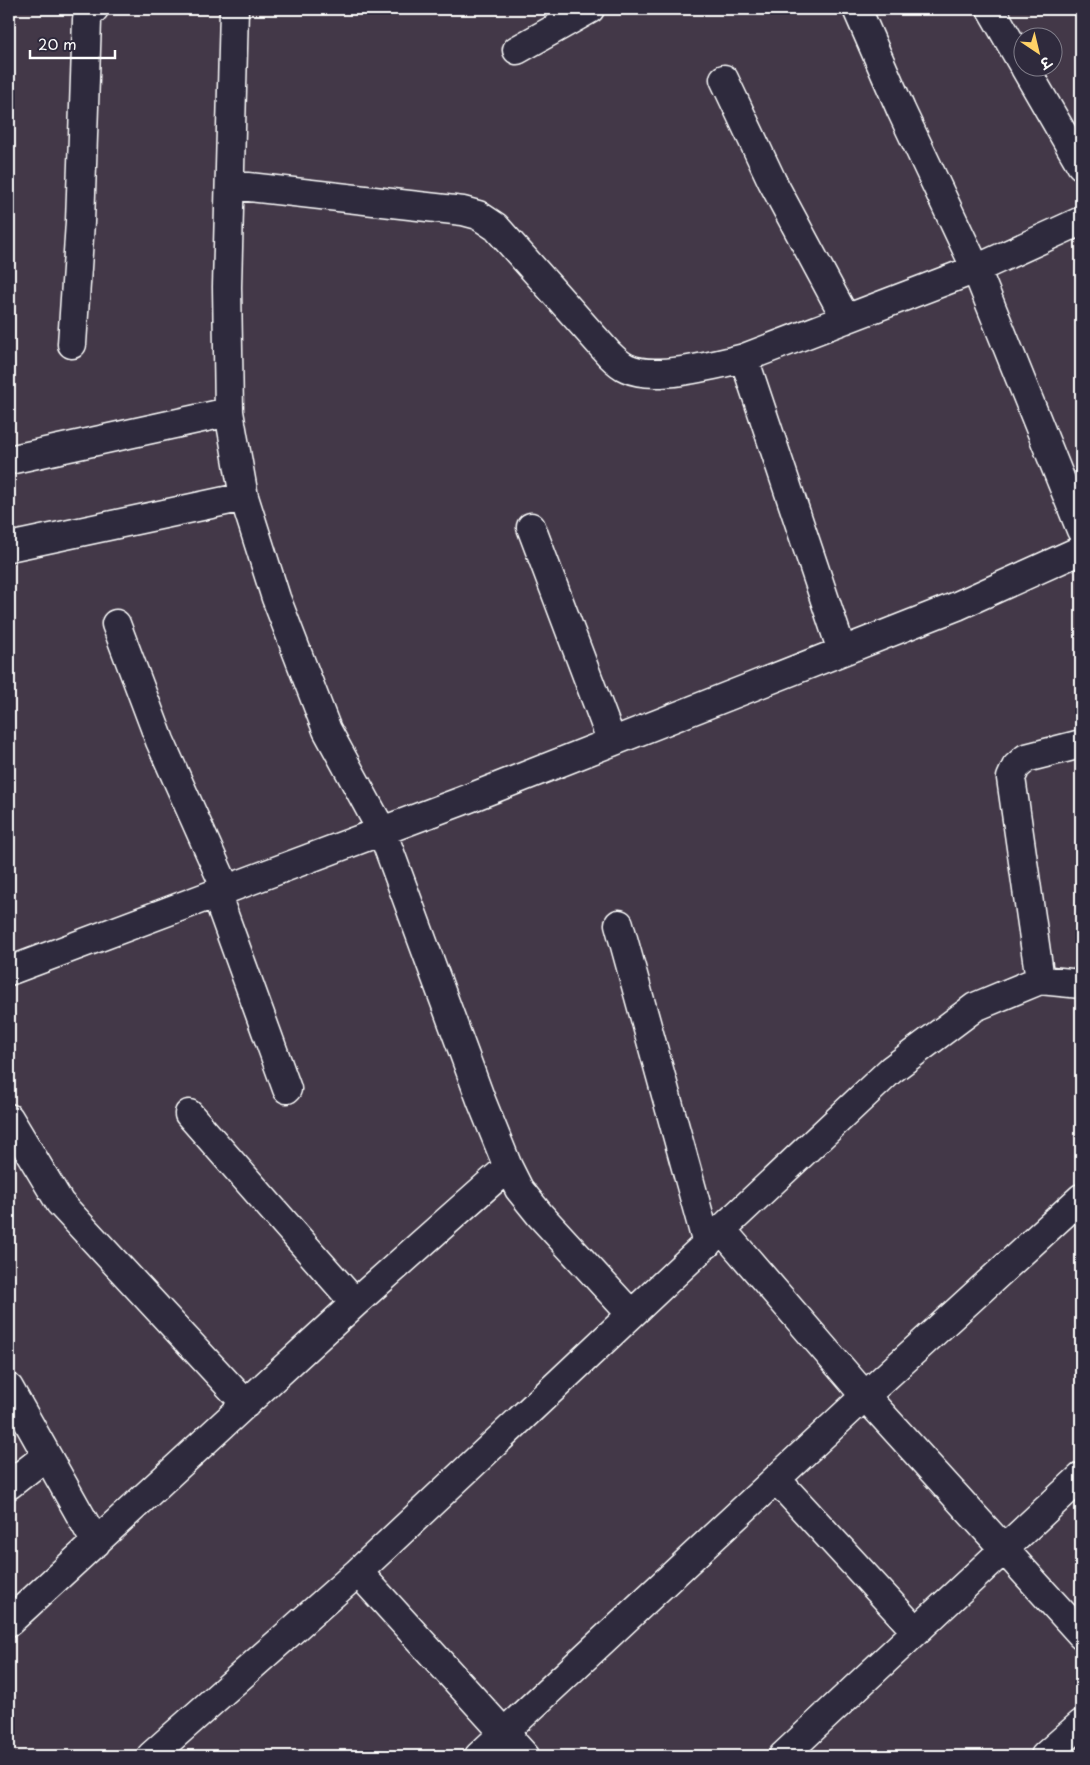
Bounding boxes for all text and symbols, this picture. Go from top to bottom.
scale bar [30,28,115,60]
north arrow [1012,28,1062,78]
text: 20 m [38,32,77,55]
text: उ [1035,51,1057,75]

